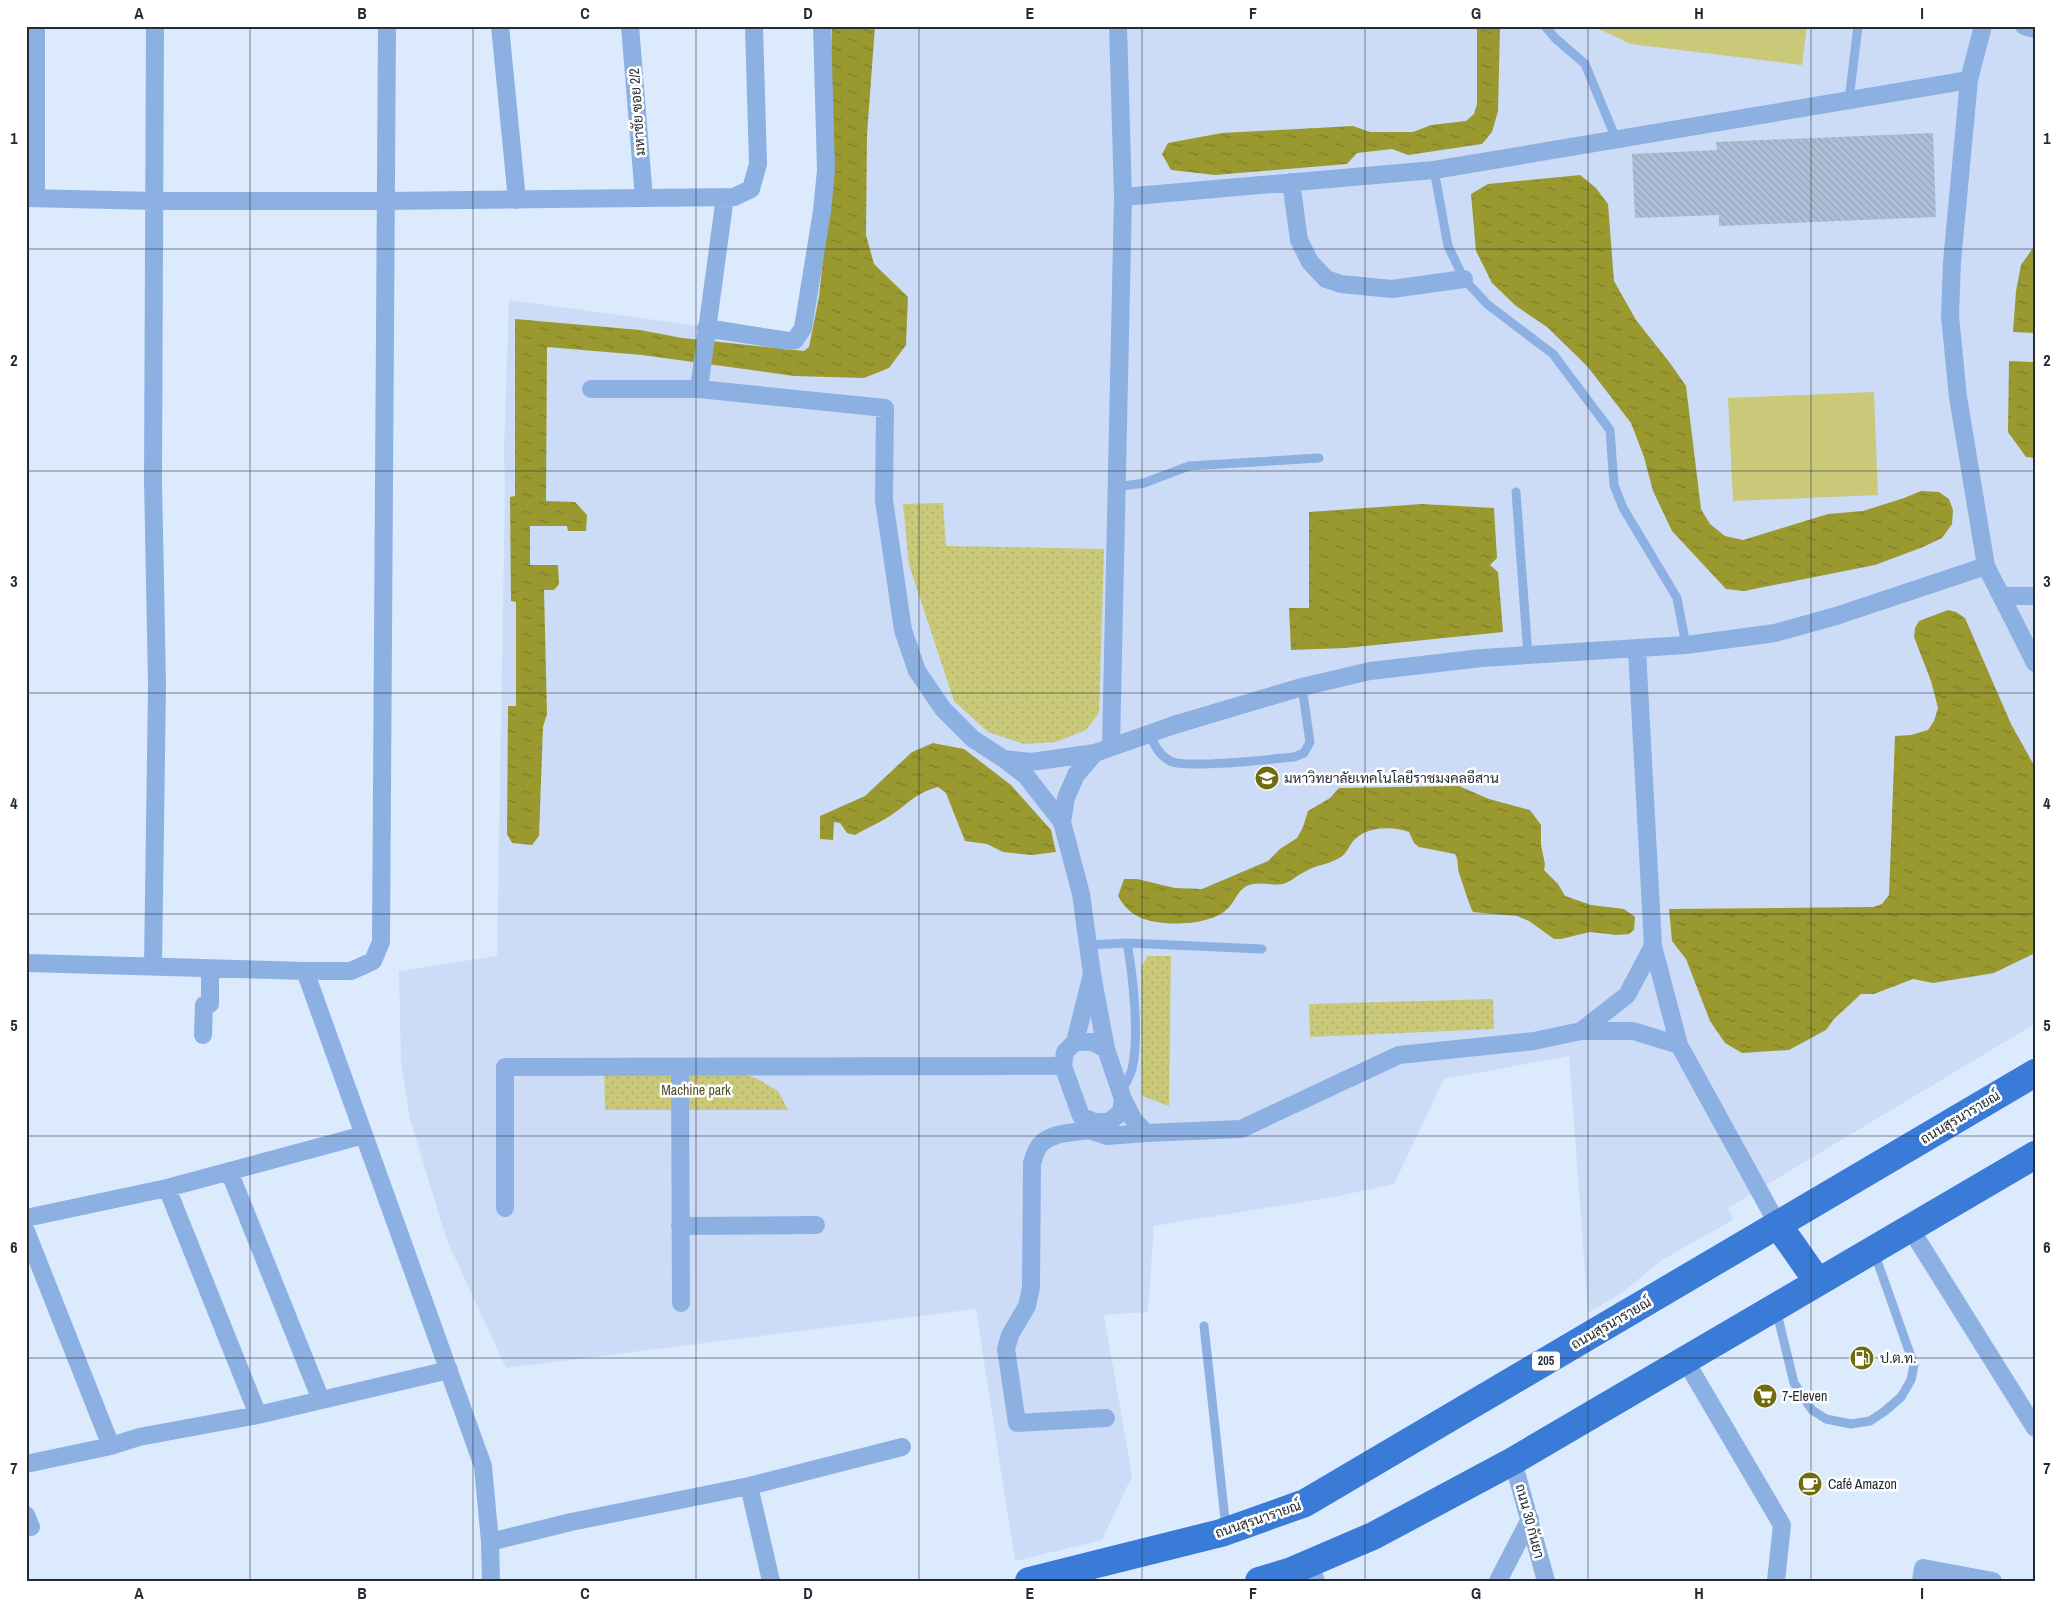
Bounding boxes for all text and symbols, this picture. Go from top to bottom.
text: A [134,2,144,24]
text: B [357,2,367,24]
text: C [580,2,590,24]
text: D [803,2,813,24]
text: E [1026,2,1035,24]
text: F [1249,2,1257,24]
text: G [1471,2,1481,24]
text: H [1694,2,1704,24]
text: I [1920,2,1924,24]
street label: มหาชัย ซอย 2/2 [625,67,649,157]
text: 1 [10,127,18,149]
text: 1 [2043,127,2051,149]
text: 2 [10,349,18,371]
text: 2 [2043,349,2051,371]
text: 3 [10,570,18,592]
text: 3 [2043,570,2051,592]
school or university icon: มหาวิทยาลัยเทคโนโลยีราชมงคลอีสาน [1254,765,1280,791]
place label: มหาวิทยาลัยเทคโนโลยีราชมงคลอีสาน [1284,769,1499,787]
text: 4 [10,792,18,814]
text: 4 [2043,792,2051,814]
text: 5 [10,1014,18,1036]
text: 5 [2043,1014,2051,1036]
park label: Machine park [661,1081,731,1099]
street label: ถนนสุรนารายณ์ [1917,1086,2004,1149]
text: 6 [10,1236,18,1258]
text: 6 [2043,1236,2051,1258]
street label: ถนนสุรนารายณ์ [1568,1293,1655,1354]
fuel station icon: ป.ต.ท. [1849,1345,1875,1371]
place label: ป.ต.ท. [1880,1349,1916,1367]
road number: 205 [1532,1352,1560,1370]
supermarket icon: 7-Eleven [1752,1383,1778,1409]
place label: 7-Eleven [1782,1387,1827,1405]
text: 7 [10,1457,18,1479]
text: 7 [2043,1457,2051,1479]
cafe icon: Café Amazon [1797,1471,1823,1497]
place label: Café Amazon [1828,1475,1897,1493]
street label: ถนน 30 กันยา [1511,1482,1549,1560]
street label: ถนนสุรนารายณ์ [1213,1496,1304,1543]
text: A [134,1582,144,1604]
text: B [357,1582,367,1604]
text: C [580,1582,590,1604]
text: D [803,1582,813,1604]
text: E [1026,1582,1035,1604]
text: F [1249,1582,1257,1604]
text: G [1471,1582,1481,1604]
text: H [1694,1582,1704,1604]
text: I [1920,1582,1924,1604]

